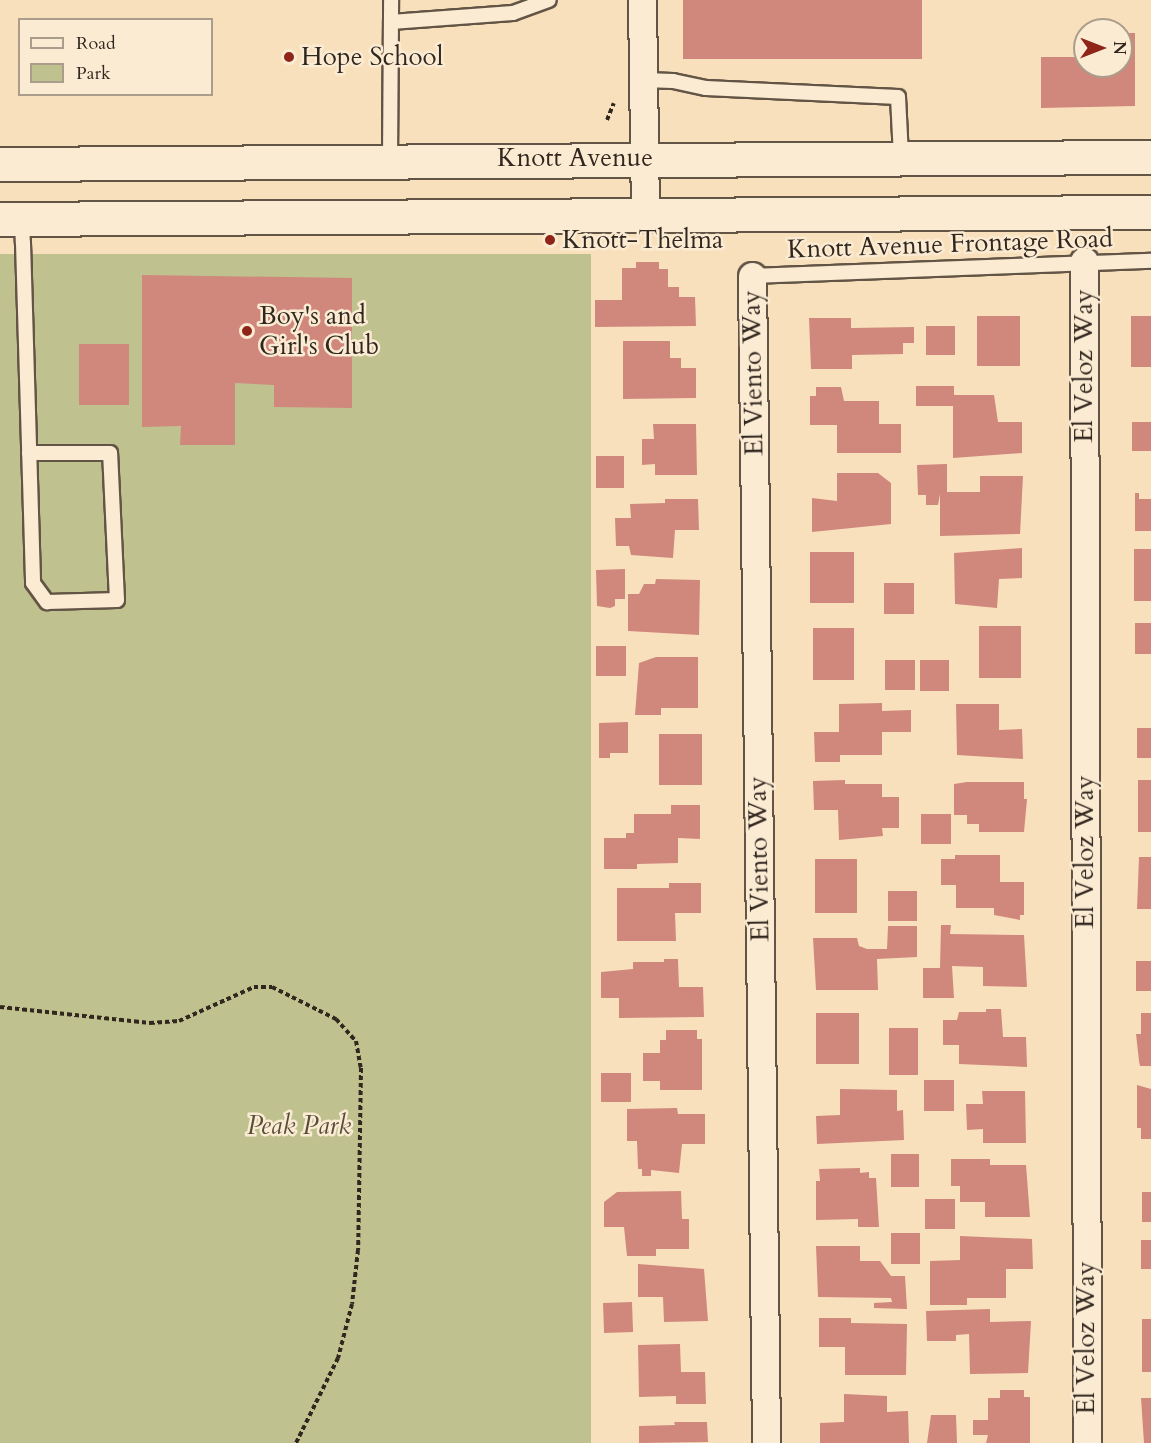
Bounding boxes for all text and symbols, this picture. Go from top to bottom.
legend [18,18,213,96]
north arrow [1073,18,1133,78]
text: Road [76,31,116,56]
place label: Hope School [301,41,443,73]
text: N [1108,41,1130,55]
marker: Hope School [282,50,296,64]
text: Park [76,61,111,86]
street label: Knott Avenue [497,142,653,174]
street label: Knott Avenue Frontage Road [787,223,1113,265]
place label: Knott-Thelma [562,224,723,256]
marker: Knott-Thelma [543,233,557,247]
street label: El Veloz Way [1068,289,1100,443]
street label: El Viento Way [736,290,770,456]
place label: Boy's and Girl's Club [259,300,379,362]
marker: Boy's and Girl's Club [240,324,254,338]
street label: El Veloz Way [1069,775,1101,929]
street label: El Viento Way [742,776,776,942]
park label: Peak Park [247,1110,351,1142]
street label: El Veloz Way [1070,1261,1102,1415]

